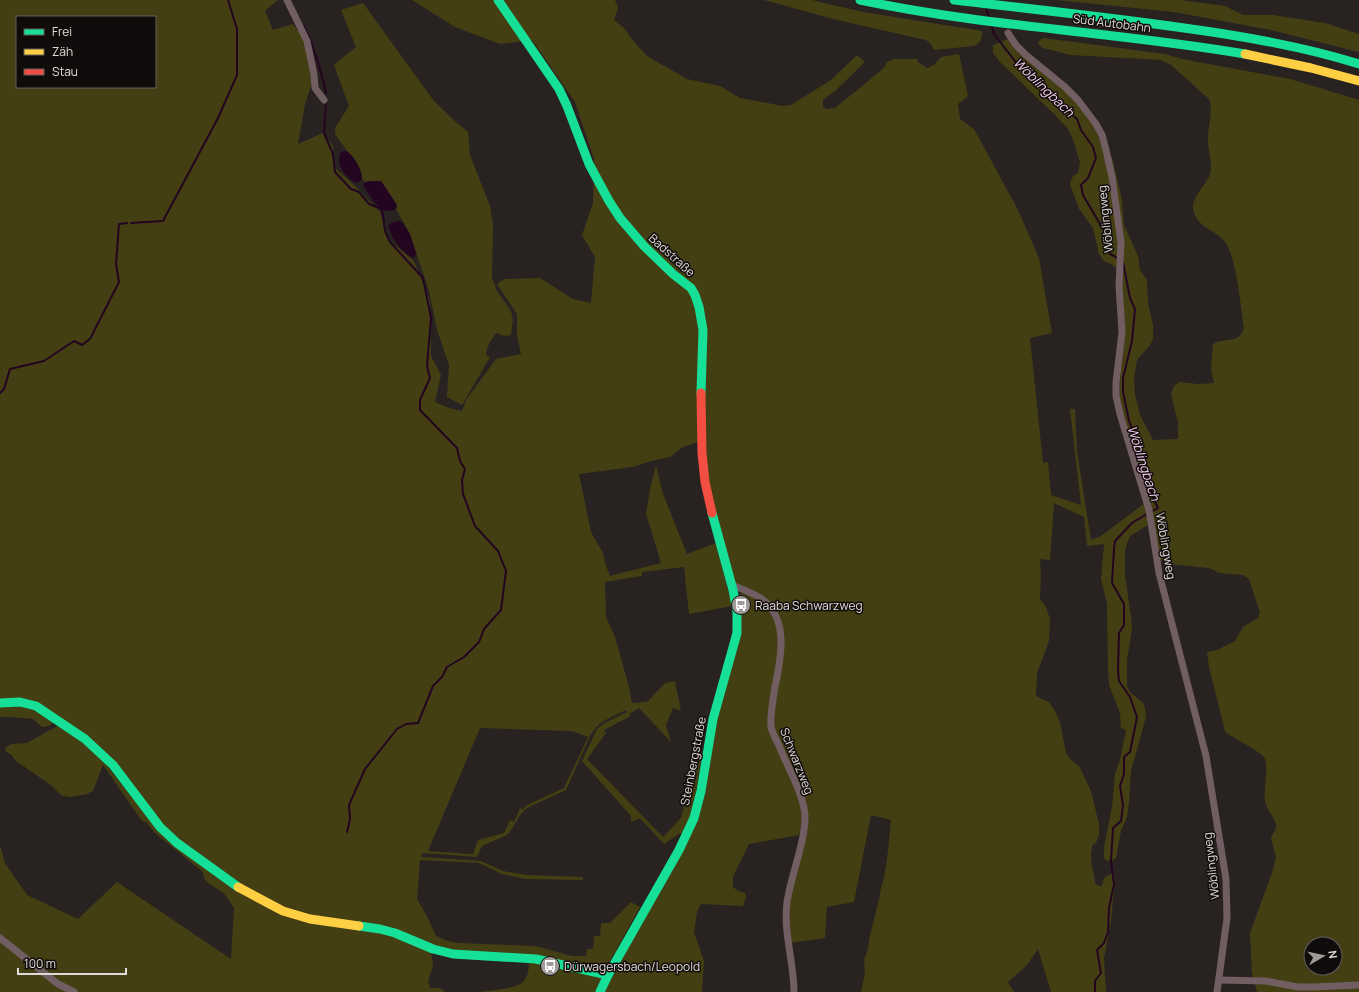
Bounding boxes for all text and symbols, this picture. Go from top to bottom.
street label: Süd Autobahn [1072,10,1152,36]
legend [16,16,156,88]
text: Frei [52,23,72,40]
text: Zäh [52,43,73,60]
water label: Wöblingbach [1010,53,1079,121]
text: Stau [52,63,78,80]
street label: Wöblingweg [1093,184,1117,254]
street label: Badstraße [645,230,699,280]
water label: Wöblingbach [1123,423,1165,504]
street label: Wöblingweg [1152,511,1180,581]
bus stop icon: Raaba Schwarzweg [730,594,752,616]
place label: Raaba Schwarzweg [755,597,863,614]
street label: Steinbergstraße [676,715,710,807]
street label: Schwarzweg [776,725,818,797]
street label: Wöblingweg [1198,831,1224,901]
north arrow [1303,936,1343,976]
text: N [1325,949,1341,960]
scale bar [18,950,126,976]
text: 100 m [24,955,56,972]
bus stop icon: Dürwagersbach/Leopold [539,955,561,977]
place label: Dürwagersbach/Leopold [564,958,700,975]

